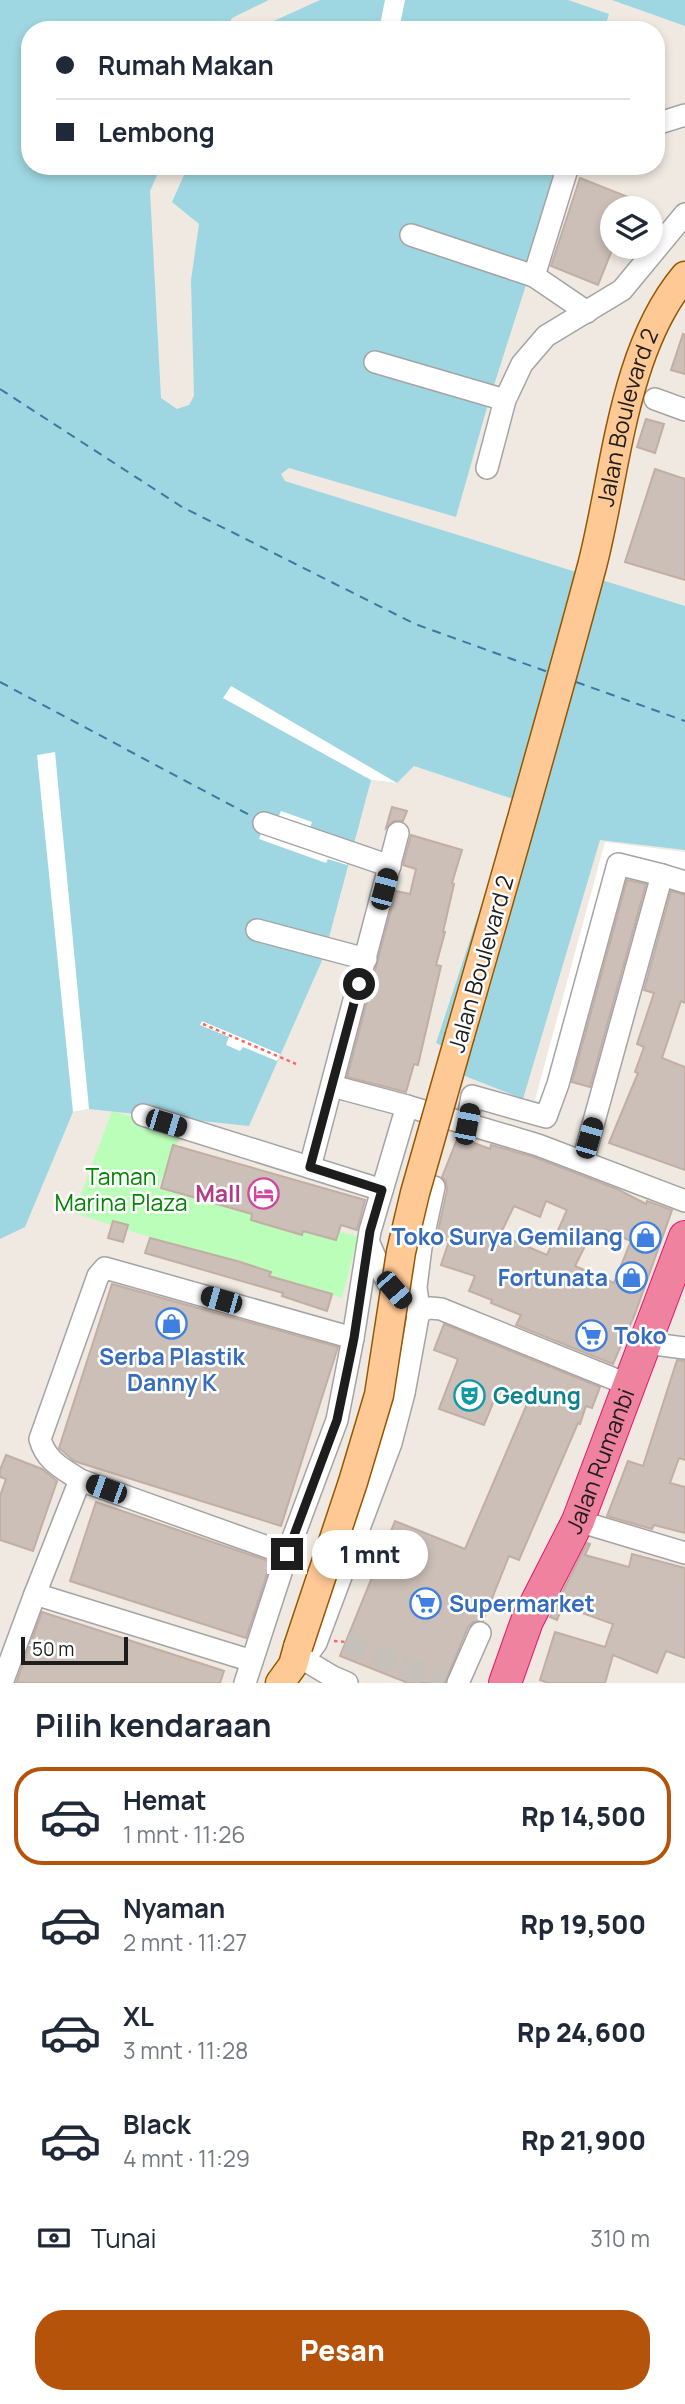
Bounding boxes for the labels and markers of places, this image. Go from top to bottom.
place label: Mall [195,1177,241,1209]
hotel icon: Mall [247,1177,281,1211]
place label: Toko Surya Gemilang [391,1220,623,1252]
shop icon: Toko Surya Gemilang [629,1220,663,1254]
place label: Fortunata [498,1261,608,1293]
shop icon: Fortunata [614,1261,648,1295]
shop icon: Serba Plastik Danny K [155,1306,189,1340]
supermarket icon: Toko [574,1319,608,1353]
place label: Toko [614,1319,667,1351]
place label: Serba Plastik Danny K [99,1340,246,1398]
theatre icon: Gedung [453,1379,487,1413]
place label: Gedung [493,1379,581,1411]
supermarket icon: Supermarket [409,1587,443,1621]
place label: Supermarket [449,1587,595,1619]

